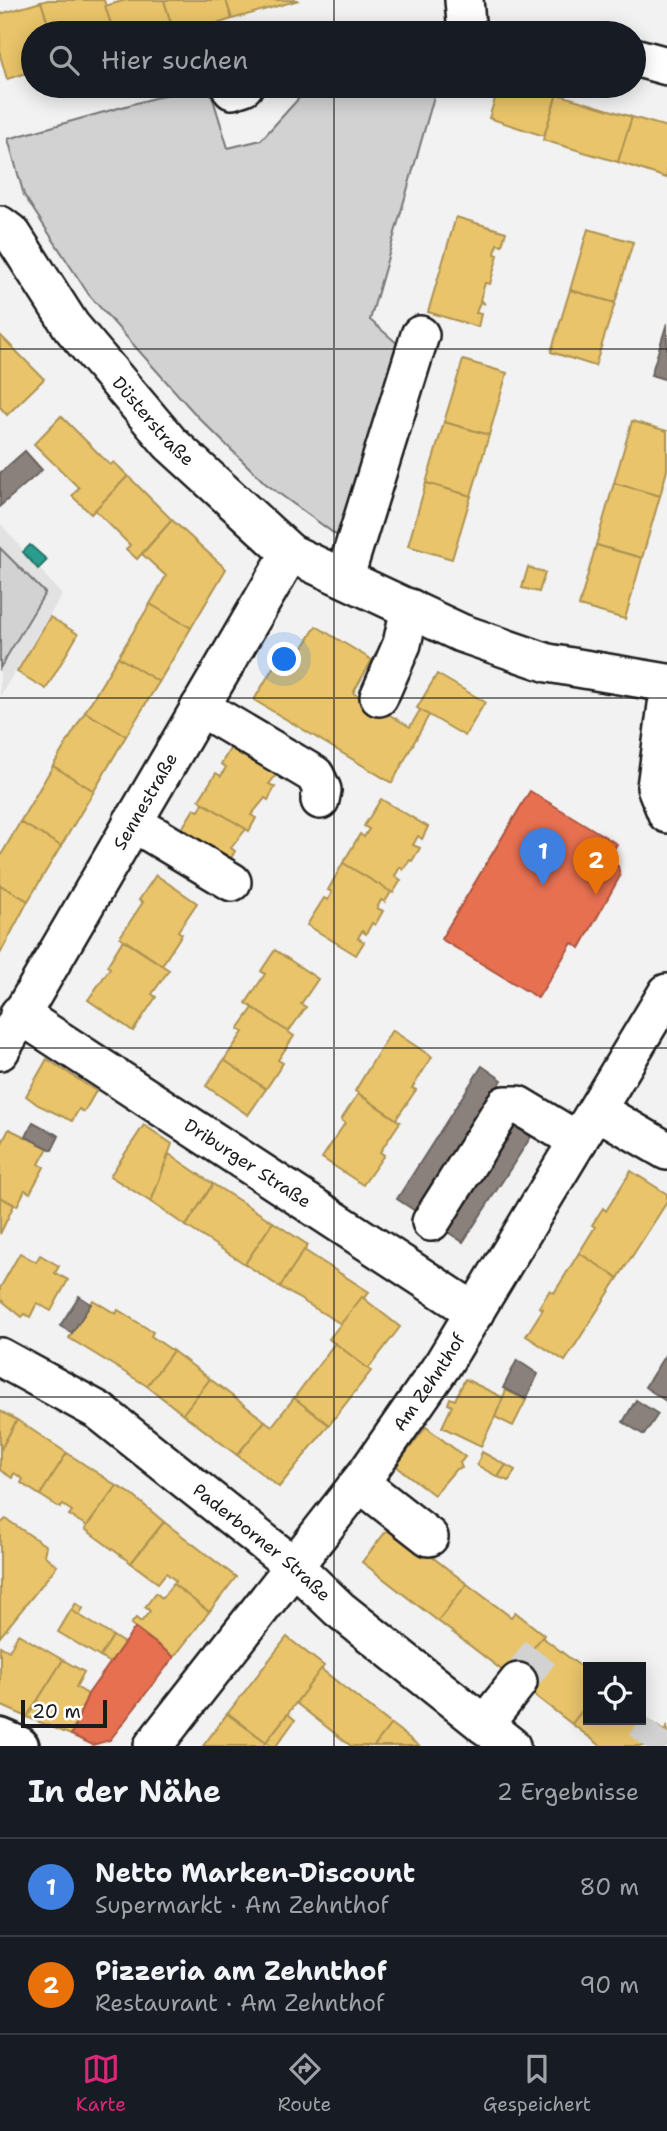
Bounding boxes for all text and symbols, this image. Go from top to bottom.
search box [21,21,646,98]
icon: search [45,41,83,79]
text: Hier suchen [101,42,248,77]
street label: Düsterstraße [107,371,199,471]
your location [267,642,301,676]
street label: Sennestraße [108,748,183,854]
pin: 1 [520,828,566,886]
pin: 2 [573,837,619,895]
street label: Driburger Straße [180,1113,316,1214]
street label: Am Zehnthof [388,1329,471,1436]
street label: Paderborner Straße [188,1478,336,1607]
map controls [583,1662,646,1725]
button: locate [583,1662,646,1725]
scale bar [21,1697,107,1729]
text: 20 m [32,1699,81,1724]
text: In der Nähe [28,1771,221,1812]
text: 2 Ergebnisse [497,1777,639,1807]
text: Netto Marken-Discount [95,1855,415,1890]
text: 1 [46,1872,56,1902]
text: 80 m [580,1872,639,1902]
text: Supermarkt · Am Zehnthof [95,1890,389,1920]
text: Pizzeria am Zehnthof [95,1953,387,1988]
text: 2 [43,1970,59,2000]
text: 90 m [579,1970,639,2000]
text: Restaurant · Am Zehnthof [95,1988,384,2018]
tab: Karte [76,2050,126,2117]
tab: Route [278,2050,331,2117]
tab: Gespeichert [483,2050,591,2117]

